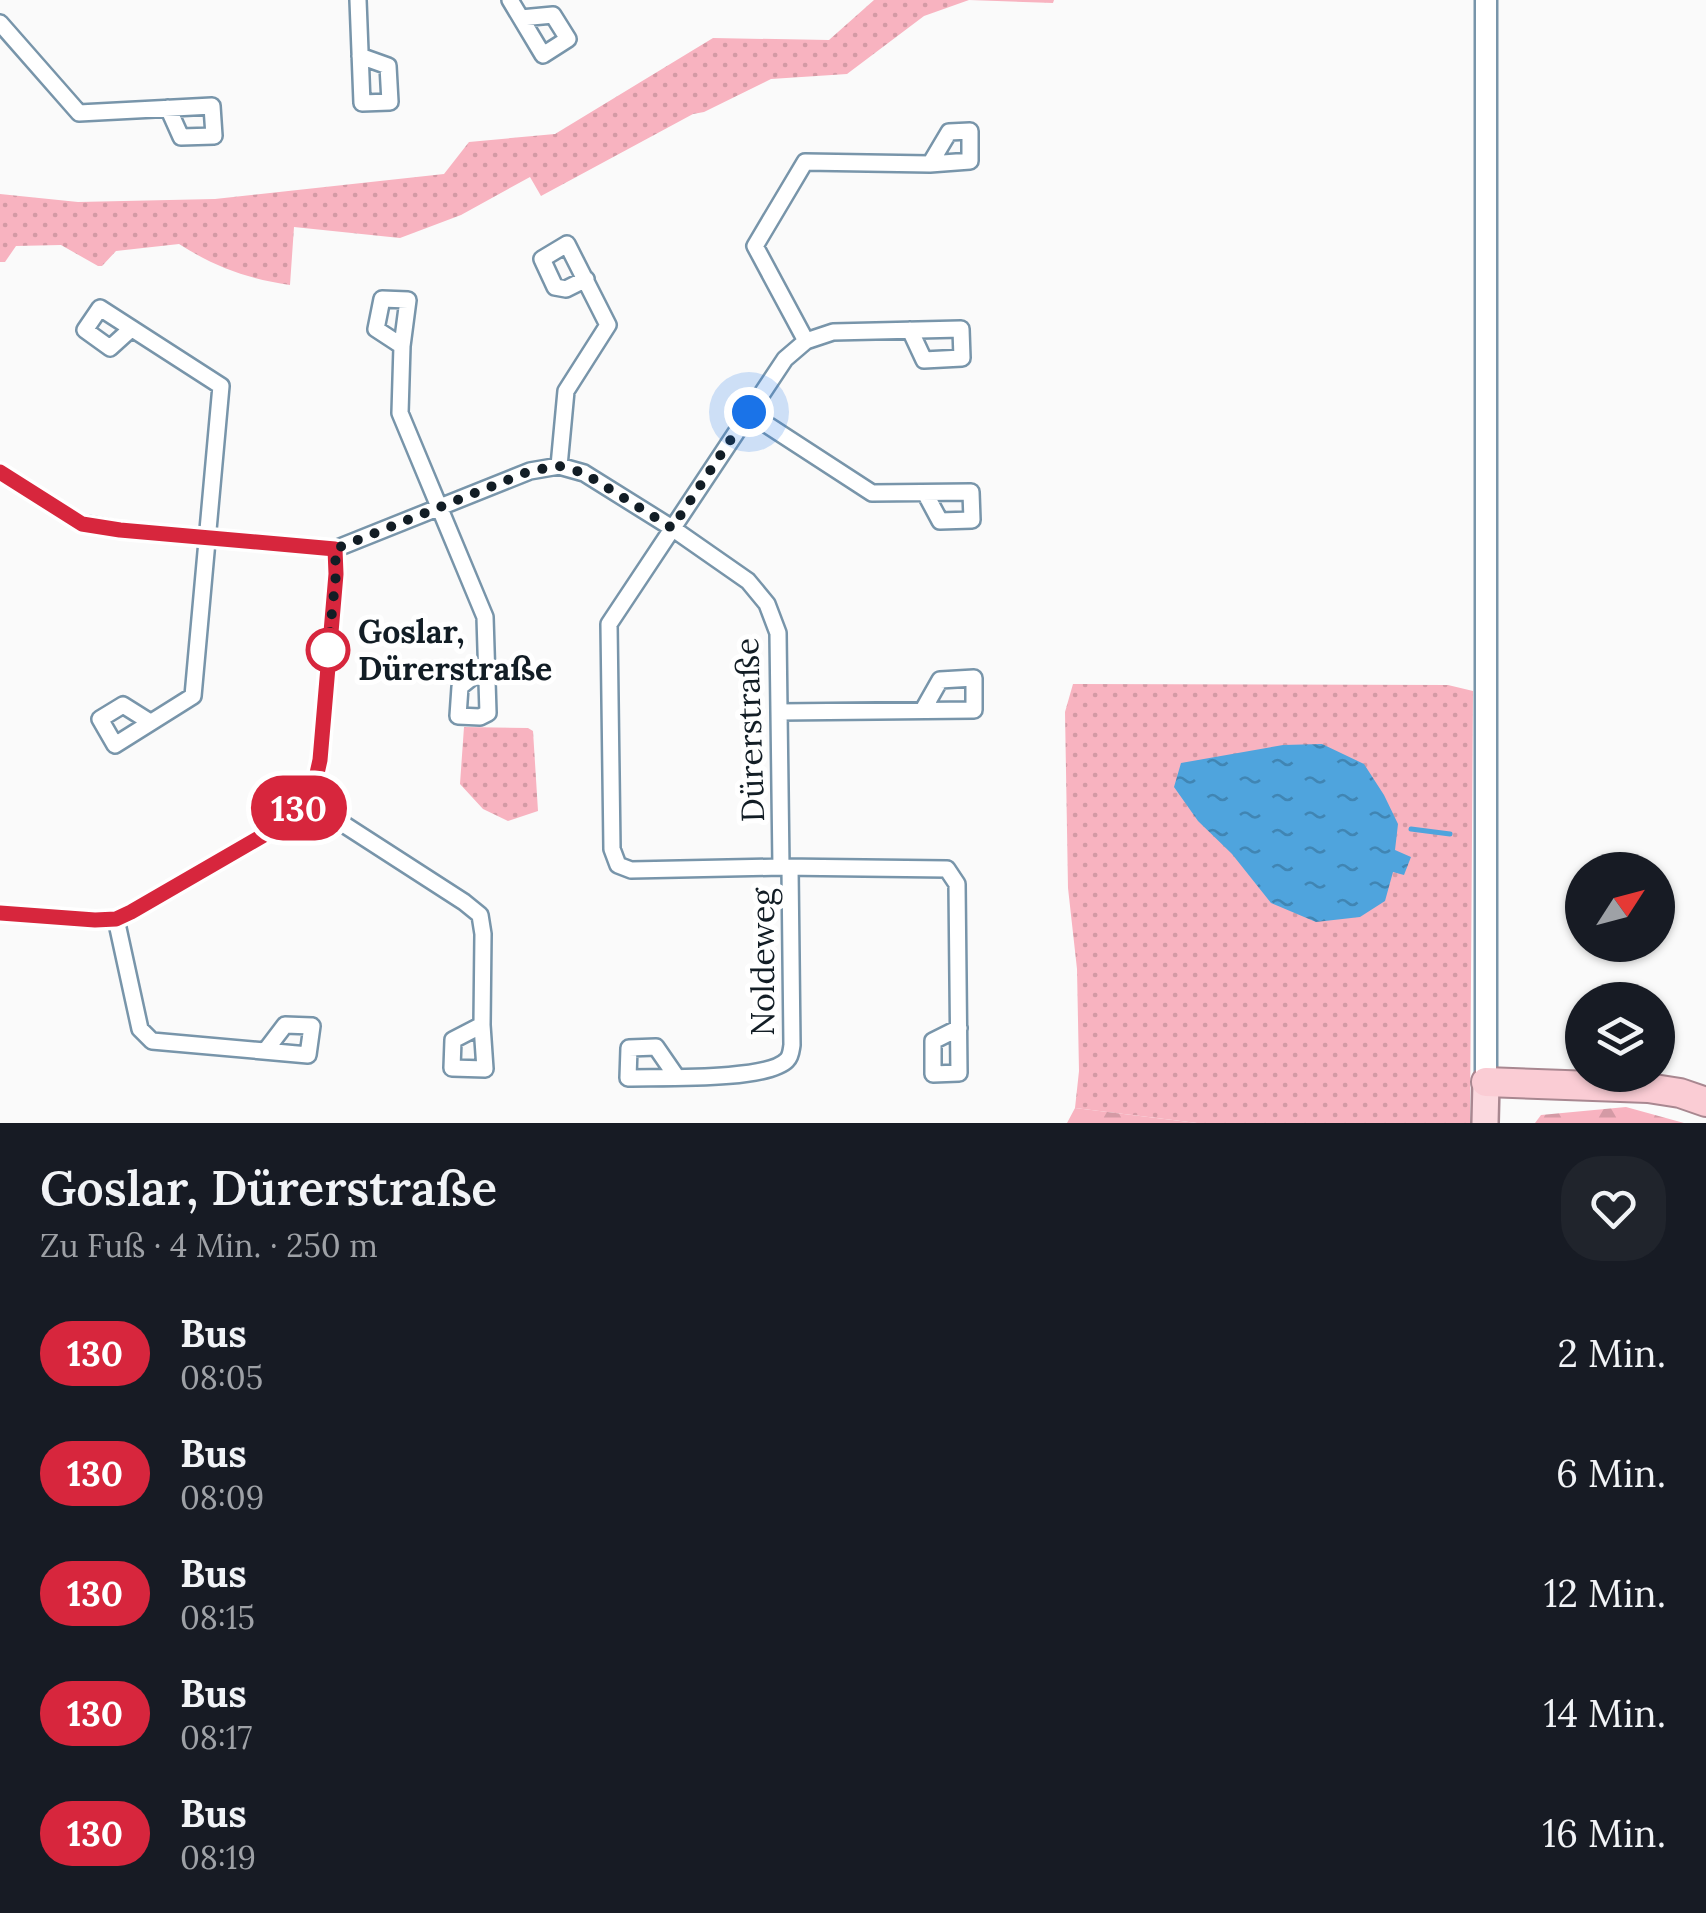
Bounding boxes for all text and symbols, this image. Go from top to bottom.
your location [724,387,774,437]
place label: Goslar, Dürerstraße [358,611,552,689]
marker: Goslar, Dürerstraße [307,629,349,671]
street label: Dürerstraße [726,637,773,823]
line badge: 130 [242,776,356,840]
text: 130 [271,786,327,831]
north arrow [1565,852,1675,962]
map controls [1565,852,1675,1092]
street label: Noldeweg [742,887,783,1036]
button: layers [1565,982,1675,1092]
button: heart [1561,1156,1666,1261]
text: Goslar, Dürerstraße [40,1157,497,1218]
text: Zu Fuß · 4 Min. · 250 m [40,1225,378,1266]
text: Bus [180,1309,247,1357]
text: 2 Min. [1558,1329,1666,1377]
text: 130 [67,1331,123,1376]
text: 08:05 [180,1357,263,1398]
text: Bus [180,1429,247,1477]
text: 6 Min. [1556,1449,1666,1497]
text: 130 [67,1451,123,1496]
text: 08:09 [180,1477,264,1518]
text: Bus [180,1549,247,1597]
text: 12 Min. [1544,1569,1666,1617]
text: 130 [67,1571,123,1616]
text: 08:15 [180,1597,255,1638]
text: Bus [180,1669,247,1717]
text: 14 Min. [1544,1689,1666,1737]
text: 130 [67,1691,123,1736]
text: 08:17 [180,1717,252,1758]
text: Bus [180,1789,247,1837]
text: 16 Min. [1542,1809,1666,1857]
text: 130 [67,1811,123,1856]
text: 08:19 [180,1837,256,1878]

